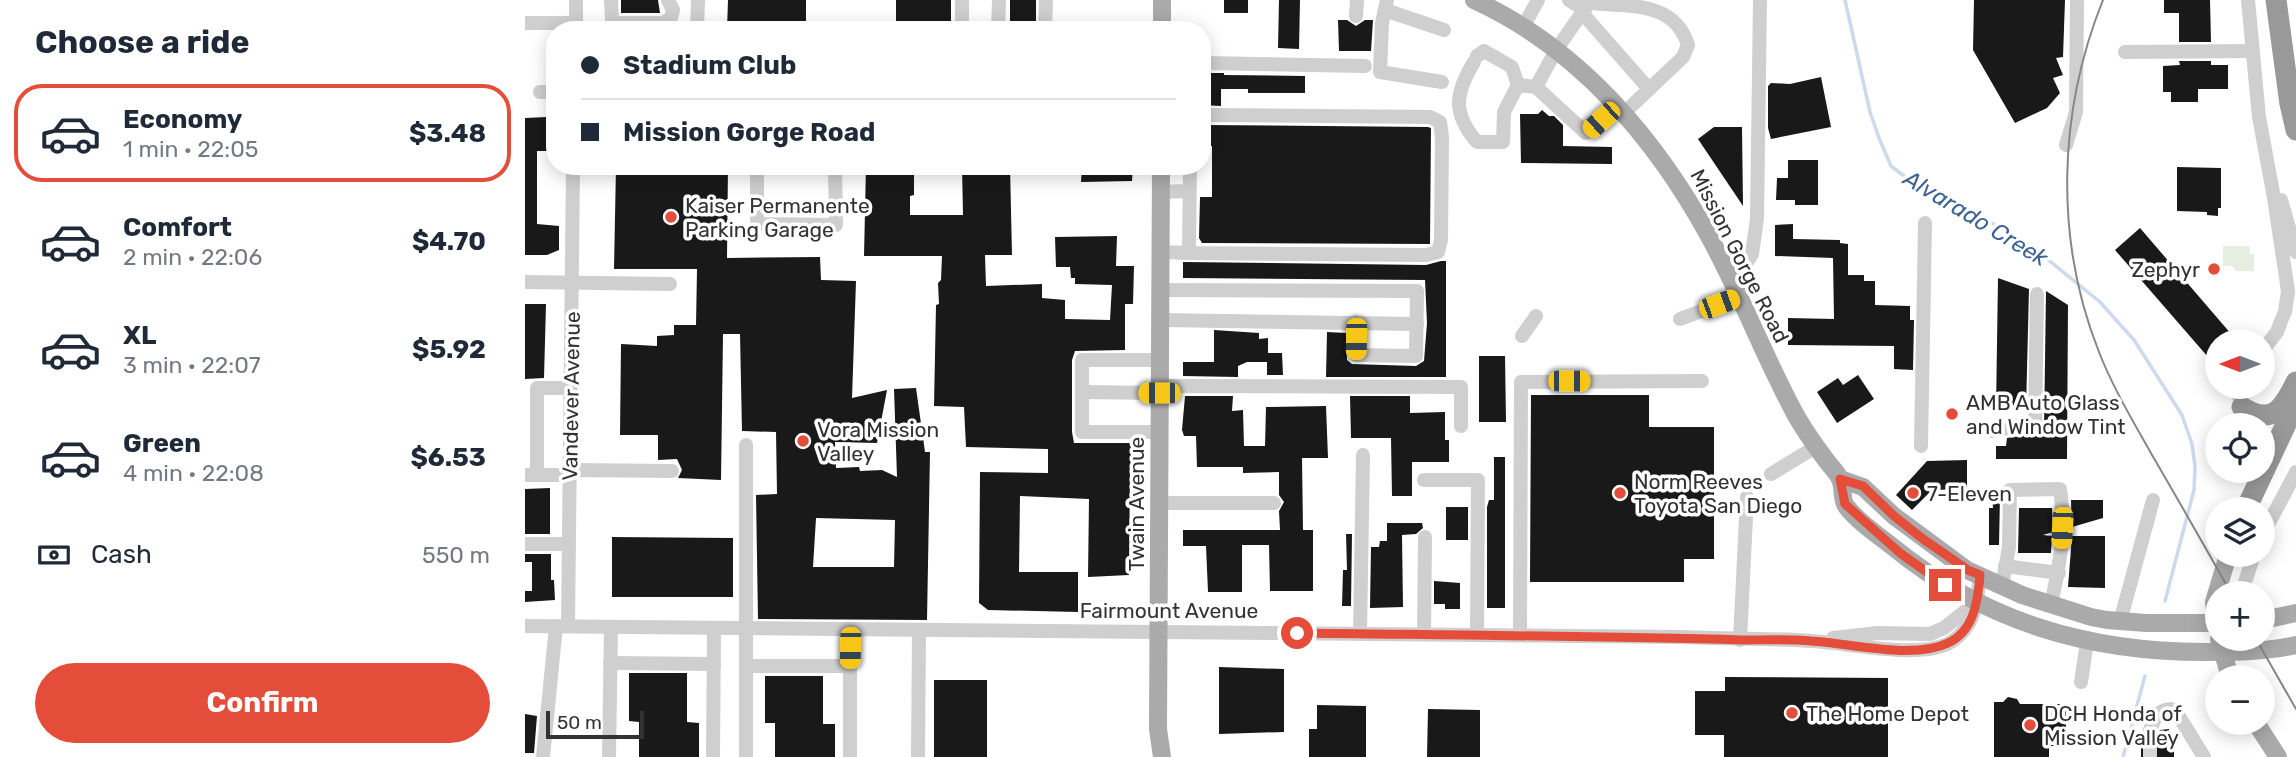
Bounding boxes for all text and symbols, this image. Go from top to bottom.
text: Choose a ride [35,23,249,61]
text: Stadium Club [623,50,796,81]
car [1579,98,1624,142]
icon: car [39,102,102,165]
text: Economy [123,104,242,135]
text: Mission Gorge Road [623,117,875,148]
text: $3.48 [409,118,486,149]
text: 1 min · 22:05 [123,135,258,163]
water label: Alvarado Creek [1898,163,2054,273]
street label: Mission Gorge Road [1685,165,1795,347]
place label: Kaiser Permanente Parking Garage [685,193,870,242]
marker: Kaiser Permanente Parking Garage [663,209,679,225]
icon: car [39,210,102,273]
text: Comfort [123,212,232,243]
text: $4.70 [412,226,486,257]
text: 2 min · 22:06 [123,243,262,271]
place label: Zephyr [2131,257,2200,282]
marker: Zephyr [2206,261,2222,277]
car [1696,287,1743,321]
street label: Vandever Avenue [557,311,585,481]
icon: car [39,318,102,381]
car [1346,318,1367,360]
text: XL [123,320,156,351]
north arrow [2205,329,2275,399]
map controls [2205,329,2275,735]
text: $5.92 [412,334,486,365]
text: 3 min · 22:07 [123,351,261,379]
car [1549,371,1591,392]
car [1139,383,1181,404]
place label: AMB Auto Glass and Window Tint [1966,390,2125,439]
marker: AMB Auto Glass and Window Tint [1944,406,1960,422]
button: locate [2205,413,2275,483]
place label: Vora Mission Valley [817,417,939,466]
icon: car [39,426,102,489]
text: Green [123,428,201,459]
marker: Vora Mission Valley [795,433,811,449]
street label: Twain Avenue [1124,437,1149,571]
text: $6.53 [410,442,486,473]
text: 4 min · 22:08 [123,459,264,487]
place label: Norm Reeves Toyota San Diego [1634,469,1802,518]
place label: 7-Eleven [1927,481,2012,506]
marker: Norm Reeves Toyota San Diego [1612,485,1628,501]
marker: 7-Eleven [1905,485,1921,501]
button: layers [2205,497,2275,567]
car [2051,506,2074,550]
icon: cash [35,536,73,574]
text: Cash [91,539,152,570]
text: 550 m [422,541,490,569]
route end [1929,569,1961,601]
button: + [2205,581,2275,651]
street label: Fairmount Avenue [1080,598,1258,623]
route start [1281,617,1313,649]
car [840,627,861,669]
button: Confirm [35,663,490,743]
button: − [2205,665,2275,735]
place label: The Home Depot [1806,701,1969,726]
place label: DCH Honda of Mission Valley [2044,701,2182,750]
marker: The Home Depot [1784,705,1800,721]
scale bar [546,708,644,740]
text: 50 m [557,711,602,734]
marker: DCH Honda of Mission Valley [2022,717,2038,733]

